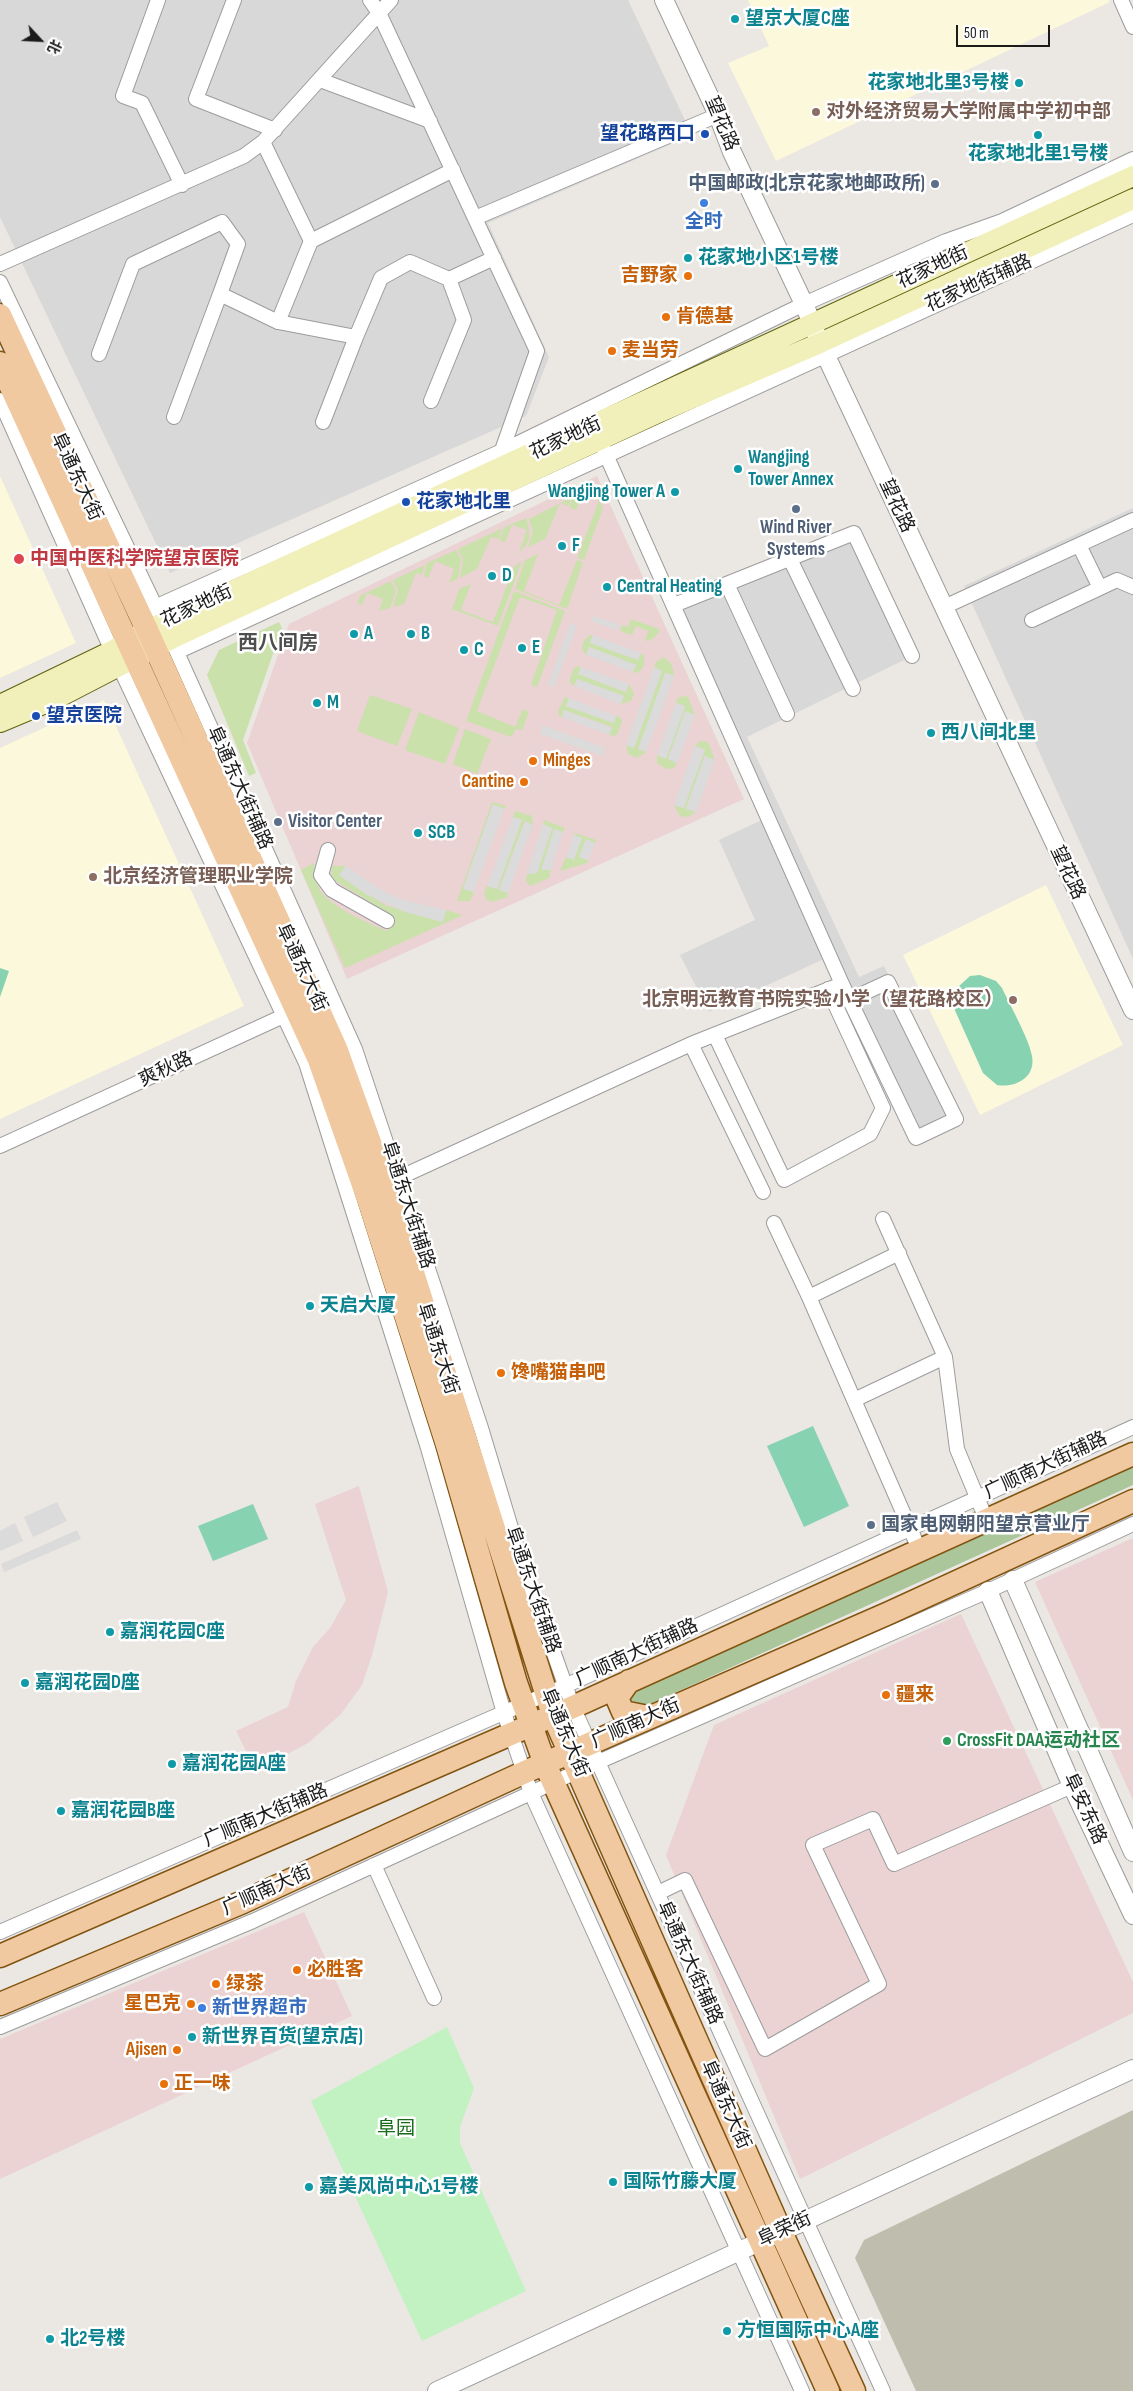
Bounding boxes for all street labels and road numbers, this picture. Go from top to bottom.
street label: 望花路 [699,93,743,155]
street label: 花家地街 [894,242,972,294]
street label: 花家地街辅路 [922,250,1036,318]
street label: 花家地街 [527,413,605,465]
street label: 阜通东大街 [46,429,106,525]
street label: 望花路 [874,475,918,537]
street label: 花家地街 [158,581,236,633]
street label: 阜通东大街辅路 [202,723,276,853]
street label: 望花路 [1045,842,1089,904]
street label: 阜通东大街 [271,920,331,1016]
street label: 爽秋路 [135,1048,197,1092]
street label: 阜通东大街辅路 [376,1138,438,1272]
street label: 阜通东大街 [411,1300,463,1398]
street label: 广顺南大街辅路 [981,1428,1111,1504]
street label: 阜通东大街辅路 [500,1523,564,1657]
street label: 广顺南大街辅路 [572,1615,702,1691]
street label: 阜通东大街 [535,1685,593,1781]
street label: 广顺南大街 [588,1694,684,1754]
street label: 阜安东路 [1058,1770,1110,1848]
street label: 广顺南大街辅路 [200,1780,332,1852]
street label: 广顺南大街 [219,1861,315,1921]
street label: 阜通东大街辅路 [652,1898,726,2028]
street label: 阜通东大街 [695,2057,755,2153]
street label: 阜荣街 [754,2208,816,2252]

